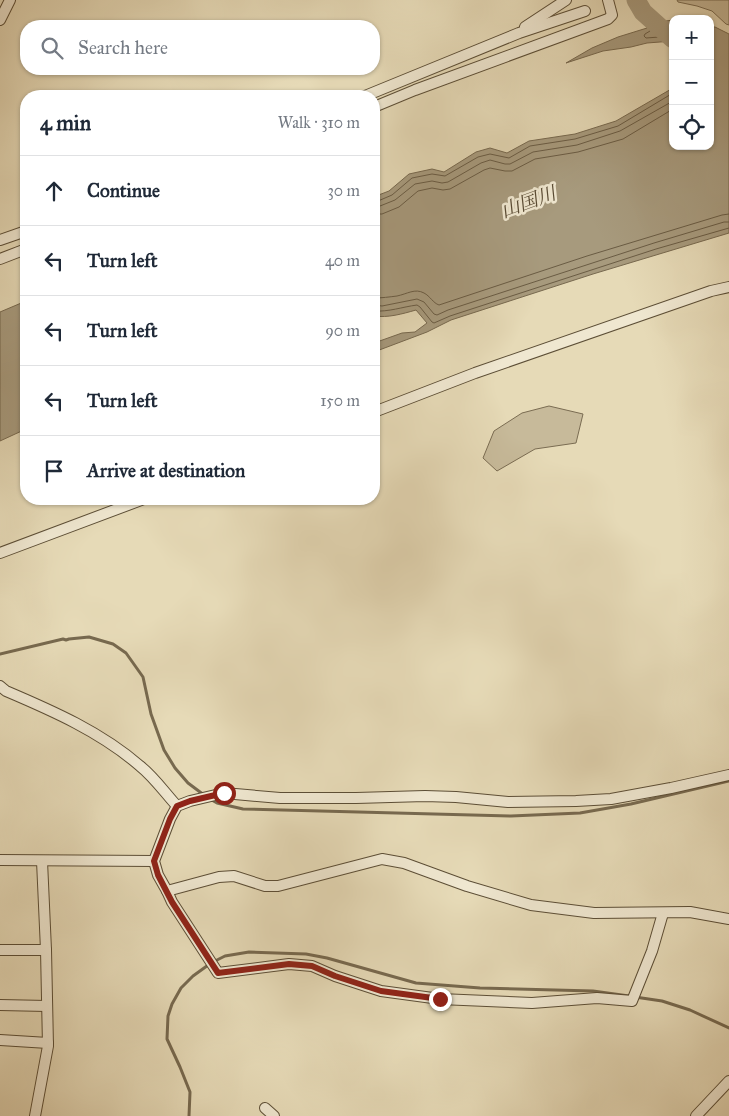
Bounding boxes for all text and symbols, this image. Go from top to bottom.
map controls [669,15,714,150]
button: + [669,15,714,60]
search box [20,20,380,75]
icon: search [38,34,66,62]
text: Search here [78,36,168,59]
button: − [669,60,714,105]
button: locate [669,105,714,150]
text: 4 min [40,110,91,136]
text: Walk · 310 m [278,113,360,132]
icon: ahead [40,177,68,205]
text: Continue [87,179,160,202]
text: 30 m [327,181,360,200]
water label: 山国川 [497,181,561,223]
icon: left [40,247,68,275]
text: Turn left [87,249,157,272]
text: 40 m [325,251,360,270]
icon: left [40,317,68,345]
text: Turn left [87,319,157,342]
text: 90 m [325,321,360,340]
icon: left [40,387,68,415]
text: Turn left [87,389,157,412]
text: 150 m [320,391,360,410]
icon: arrive [40,457,68,485]
text: Arrive at destination [87,459,245,482]
route start [213,782,236,805]
route end [429,988,452,1011]

